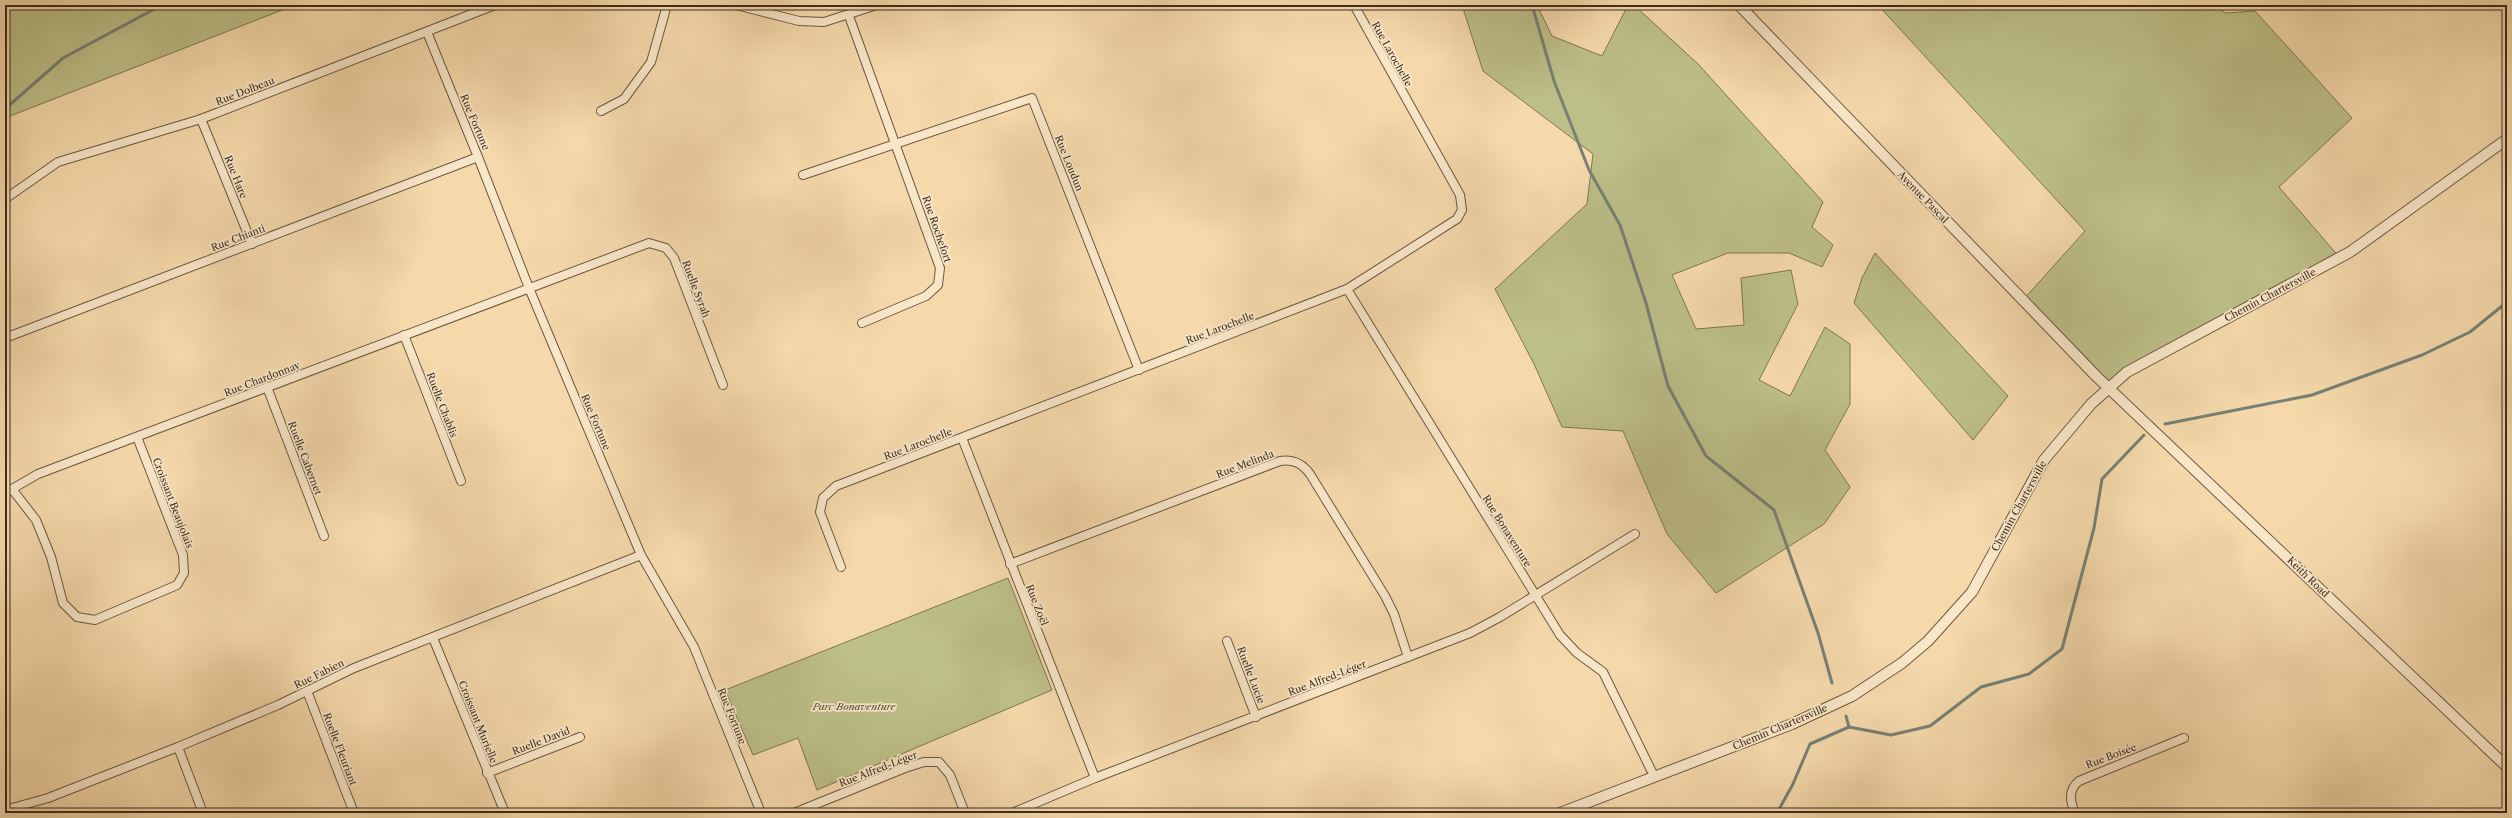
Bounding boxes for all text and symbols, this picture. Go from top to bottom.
street label: Rue Larochelle [1369,19,1415,89]
street label: Rue Dolbeau [214,74,276,108]
street label: Rue Fortune [457,92,493,152]
street label: Rue Loudun [1052,133,1086,194]
street label: Rue Hare [222,154,251,201]
street label: Avenue Pascal [1894,167,1951,226]
street label: Rue Rochefort [920,194,955,264]
street label: Rue Chianti [209,222,267,254]
street label: Ruelle Syrah [679,258,713,320]
street label: Chemin Chartersville [2222,265,2318,325]
street label: Rue Larochelle [1184,309,1257,347]
street label: Rue Chardonnay [222,358,302,399]
street label: Ruelle Chablis [424,370,460,440]
street label: Rue Fortune [578,392,614,452]
street label: Ruelle Cabernet [285,419,325,497]
street label: Rue Larochelle [882,425,955,463]
street label: Rue Melinda [1214,447,1276,481]
street label: Croissant Beaujolais [150,456,196,550]
street label: Chemin Chartersville [1989,458,2050,554]
street label: Rue Bonaventure [1480,493,1535,570]
street label: Keith Road [2284,554,2332,600]
street label: Rue Zoël [1023,583,1051,627]
street label: Ruelle Lucie [1234,645,1268,706]
street label: Rue Fabien [292,656,347,692]
street label: Rue Alfred-Léger [1286,657,1369,699]
street label: Croissant Murielle [456,679,501,766]
street label: Rue Fortune [715,686,749,746]
park label: Parc Bonaventure [812,700,897,713]
street label: Chemin Chartersville [1731,701,1830,753]
street label: Ruelle Fleuriant [320,711,360,788]
street label: Ruelle David [510,724,572,758]
street label: Rue Boisée [2084,740,2139,772]
street label: Rue Alfred-Léger [837,748,920,790]

